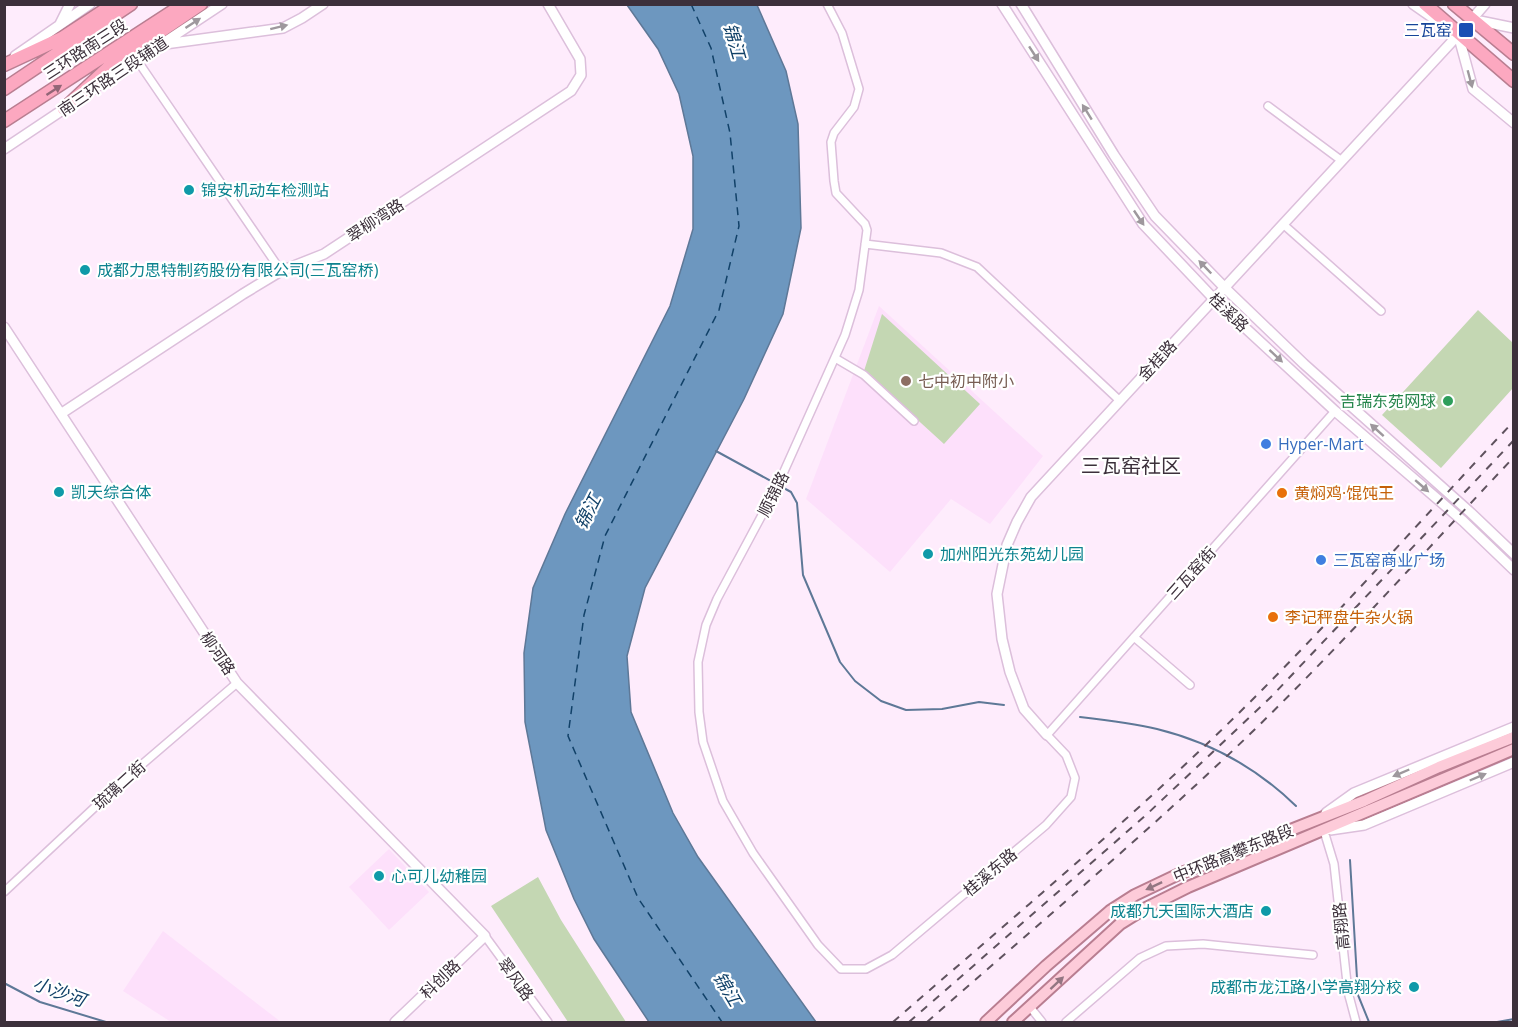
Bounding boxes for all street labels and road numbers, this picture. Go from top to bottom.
street label: 三环路南三段 [39,14,131,84]
street label: 南三环路三段辅道 [54,31,172,121]
street label: 翠柳湾路 [342,193,408,247]
street label: 桂溪路 [1204,287,1254,337]
street label: 金桂路 [1133,335,1181,385]
street label: 顺锦路 [752,468,794,520]
street label: 三瓦窑街 [1161,542,1221,604]
street label: 柳河路 [195,627,241,679]
street label: 琉璃二街 [88,755,150,815]
street label: 中环路高攀东路段 [1170,819,1296,887]
street label: 桂溪东路 [958,843,1022,901]
street label: 高翔路 [1328,901,1354,951]
street label: 翠风路 [493,953,539,1005]
street label: 科创路 [415,954,465,1004]

